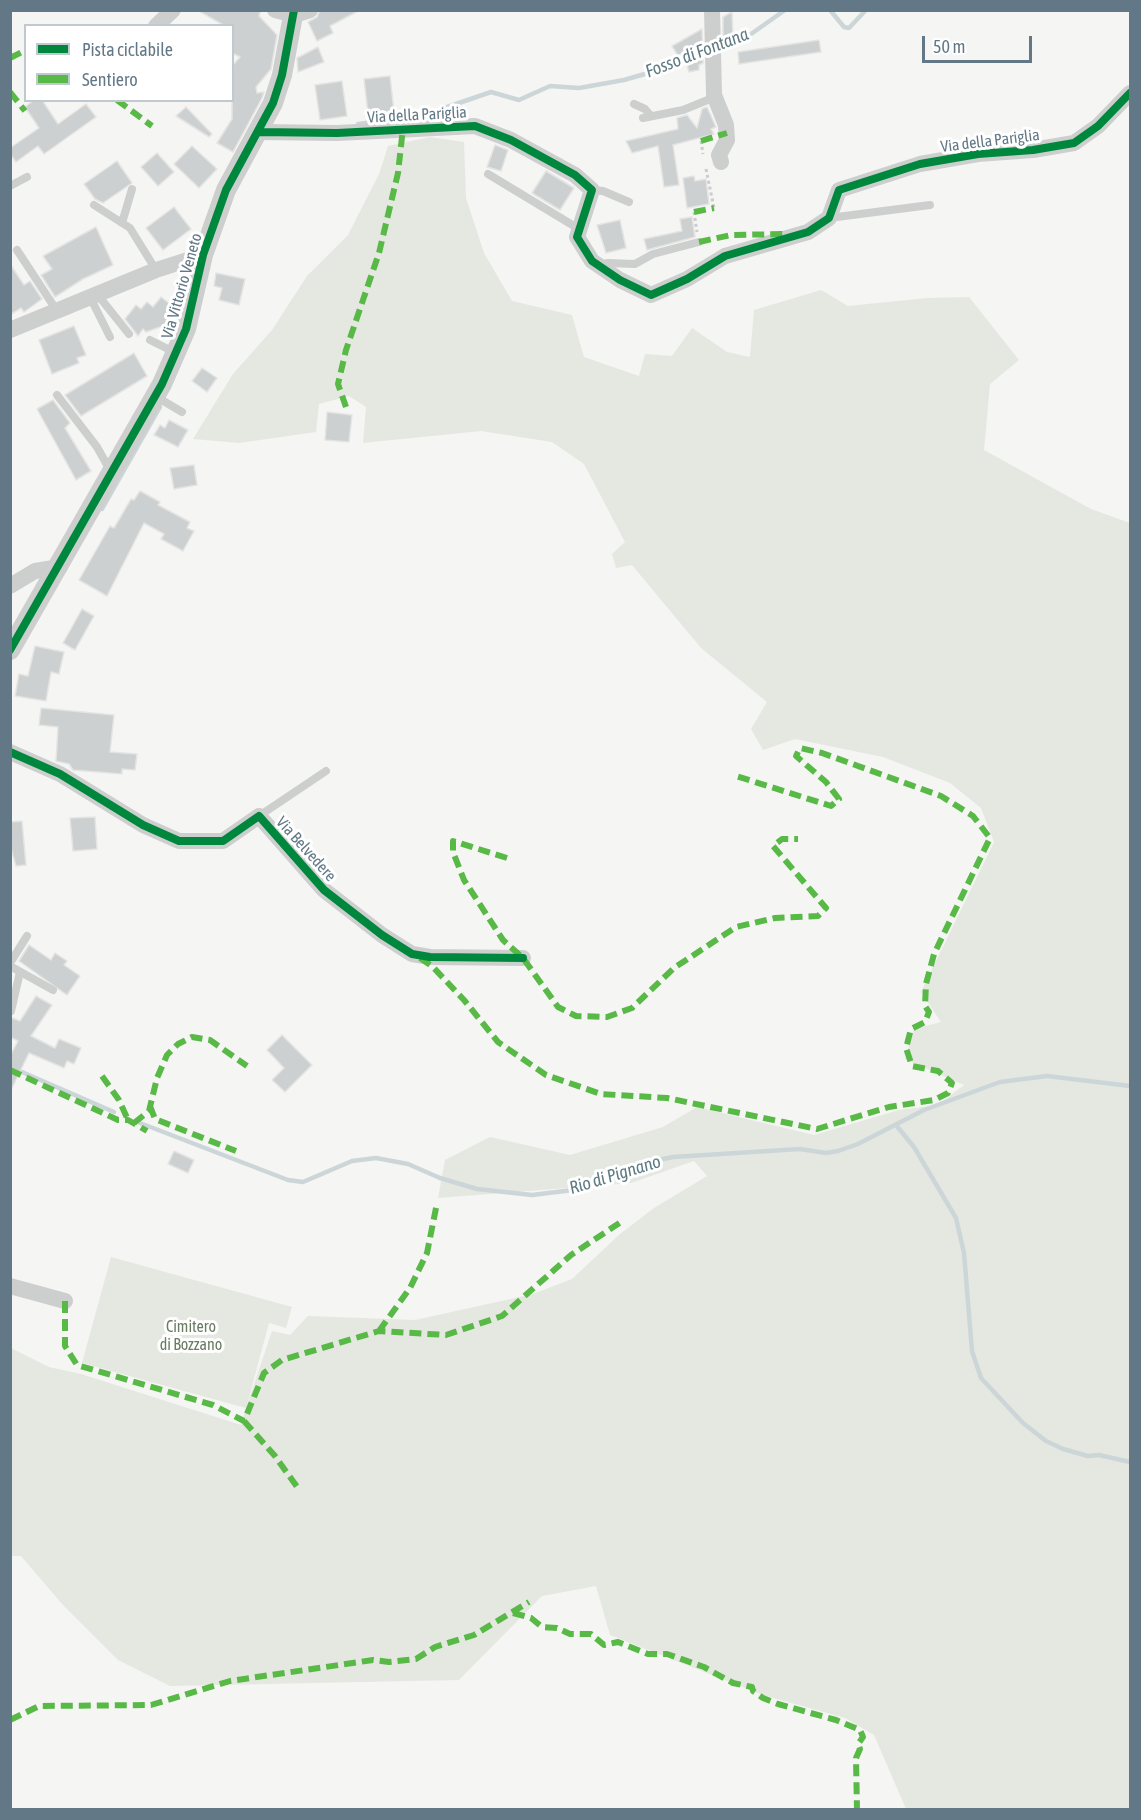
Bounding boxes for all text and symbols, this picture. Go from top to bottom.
water label: Fosso di Fontana [642,23,752,83]
legend [24,24,234,102]
scale bar [925,24,1034,62]
text: 50 m [933,36,965,57]
text: Pista ciclabile [82,39,173,60]
text: Sentiero [82,69,138,90]
street label: Via della Pariglia [367,103,467,127]
street label: Via della Pariglia [939,125,1041,157]
street label: Via Vittorio Veneto [158,231,206,341]
street label: Via Belvedere [272,813,340,885]
water label: Rio di Pignano [567,1151,663,1199]
park label: Cimitero di Bozzano [160,1317,222,1355]

